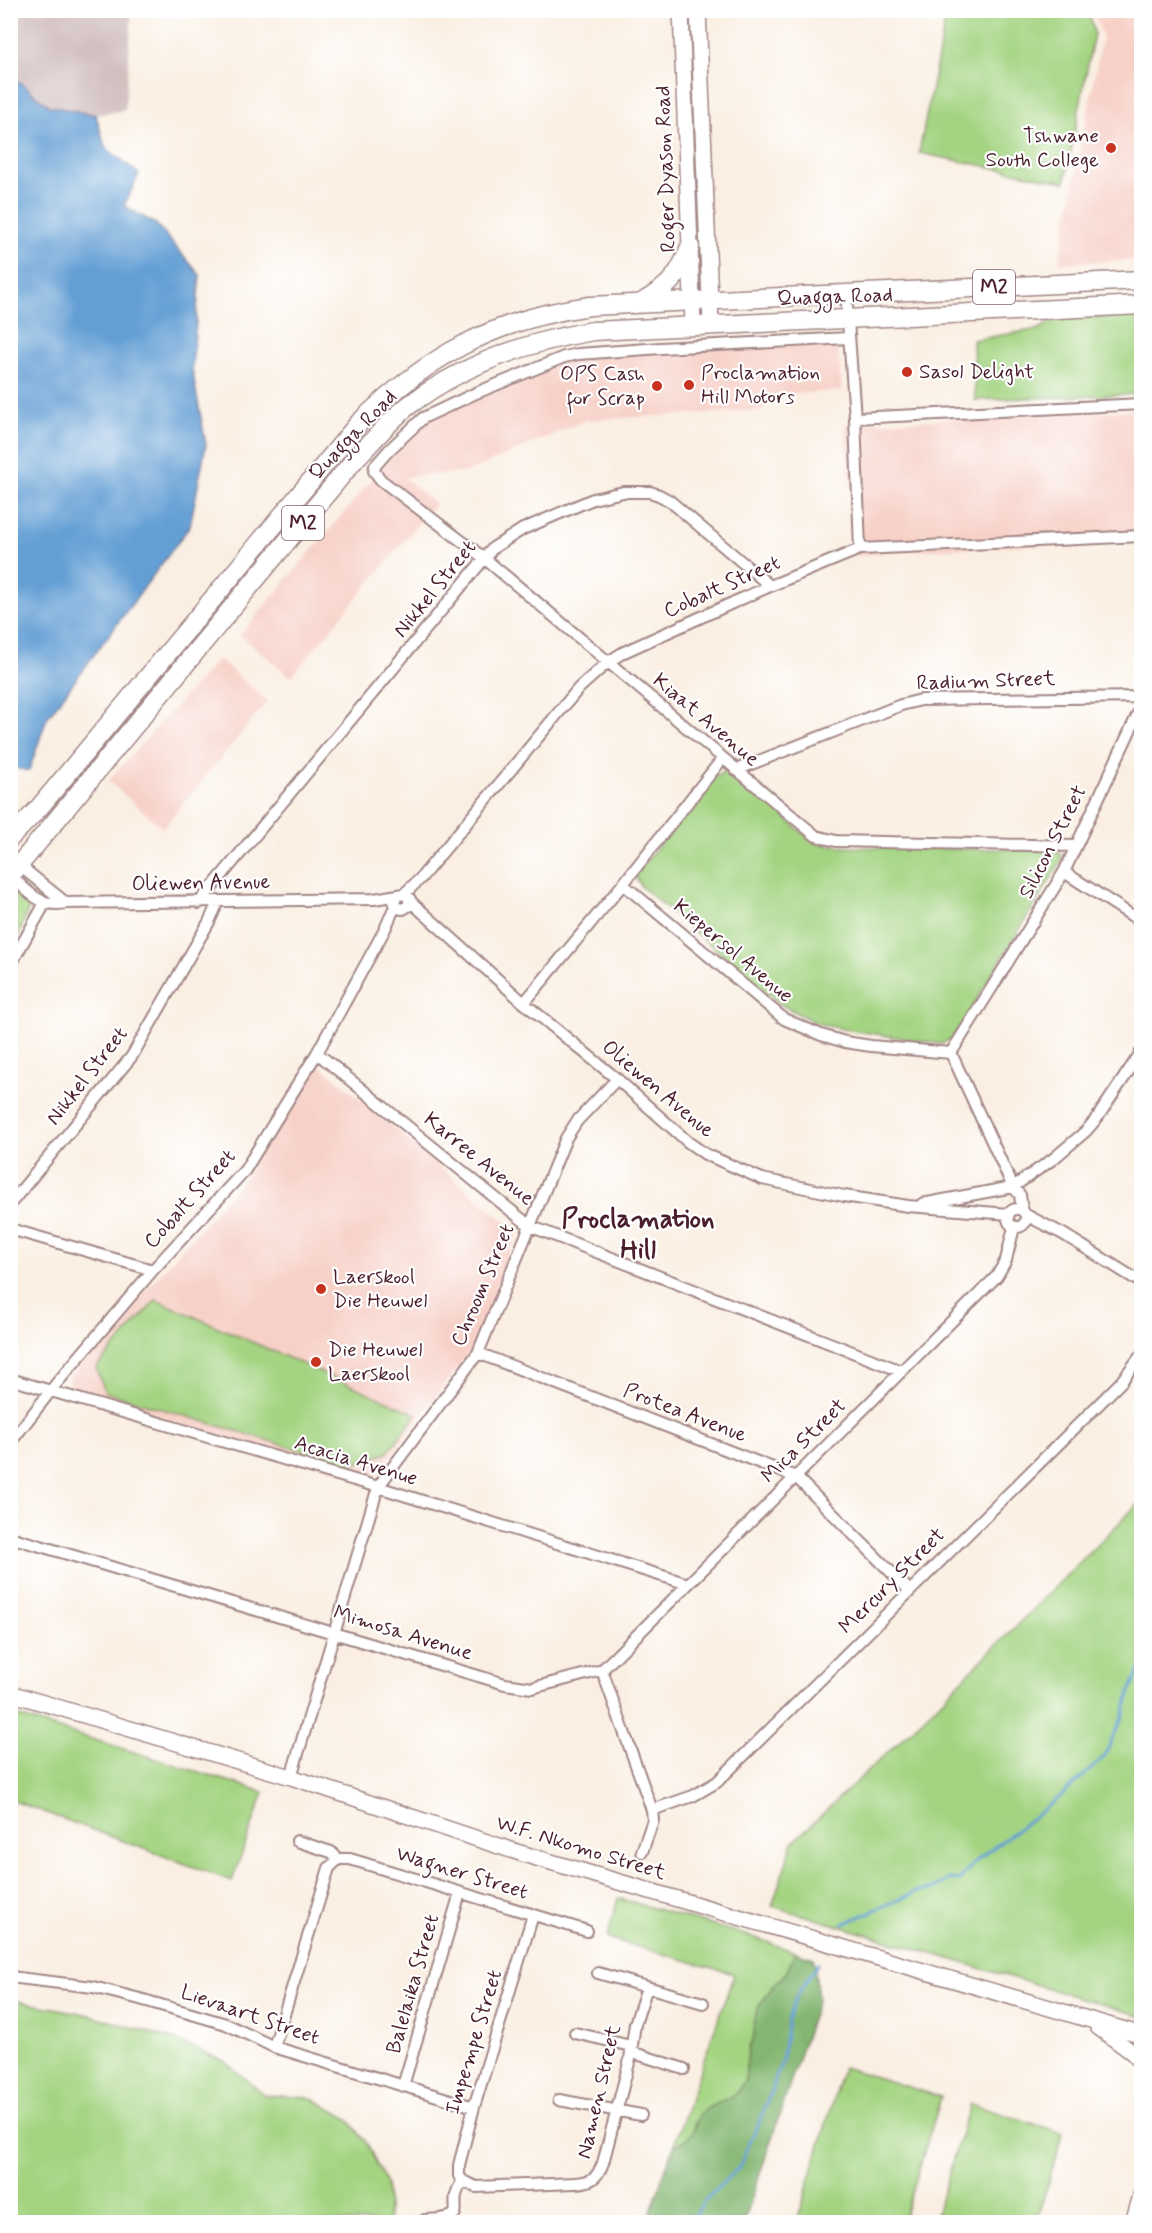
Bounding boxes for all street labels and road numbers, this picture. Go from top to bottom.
street label: Roger Dyason Road [649,85,685,253]
road number: M2 [973,270,1015,304]
street label: Quagga Road [777,281,894,315]
street label: Quagga Road [303,384,405,488]
road number: M2 [282,506,324,540]
street label: Nikkel Street [387,534,483,644]
street label: Cobalt Street [659,549,785,625]
street label: Radium Street [916,665,1057,697]
street label: Kiaat Avenue [647,667,765,773]
street label: Silicon Street [1012,780,1094,904]
street label: Oliewen Avenue [131,868,271,898]
street label: Kiepersol Avenue [667,893,799,1009]
street label: Nikkel Street [40,1021,134,1131]
street label: Oliewen Avenue [596,1034,720,1144]
street label: Karree Avenue [418,1106,540,1212]
street label: Cobalt Street [138,1143,242,1255]
street label: Chroom Street [445,1219,521,1351]
street label: Protea Avenue [619,1377,751,1449]
street label: Mica Street [755,1392,853,1490]
street label: Acacia Avenue [291,1429,421,1493]
street label: Mercury Street [833,1522,951,1640]
street label: Mimosa Avenue [330,1599,476,1667]
street label: W.F. Nkomo Street [493,1809,670,1887]
street label: Wagner Street [392,1840,532,1908]
street label: Balelaika Street [380,1911,446,2057]
street label: Impempe Street [439,1966,509,2118]
street label: Lievaart Street [177,1978,323,2052]
street label: Namen Street [570,2022,628,2162]

